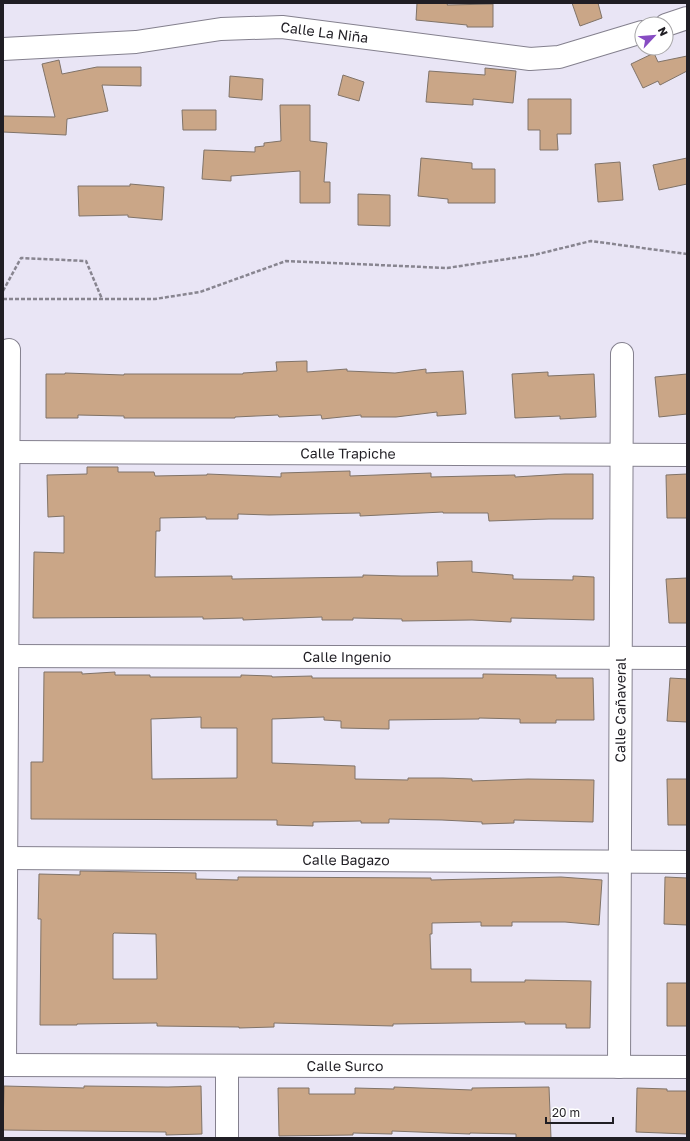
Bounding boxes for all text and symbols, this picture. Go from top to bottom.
north arrow [634,16,674,56]
street label: Calle La Niña [280,18,369,46]
text: N [656,25,671,38]
street label: Calle Trapiche [300,444,396,462]
street label: Calle Ingenio [303,648,391,665]
street label: Calle Cañaveral [611,657,629,763]
street label: Calle Bagazo [302,851,390,868]
street label: Calle Surco [307,1057,383,1074]
scale bar [546,1099,613,1125]
text: 20 m [552,1105,580,1120]

